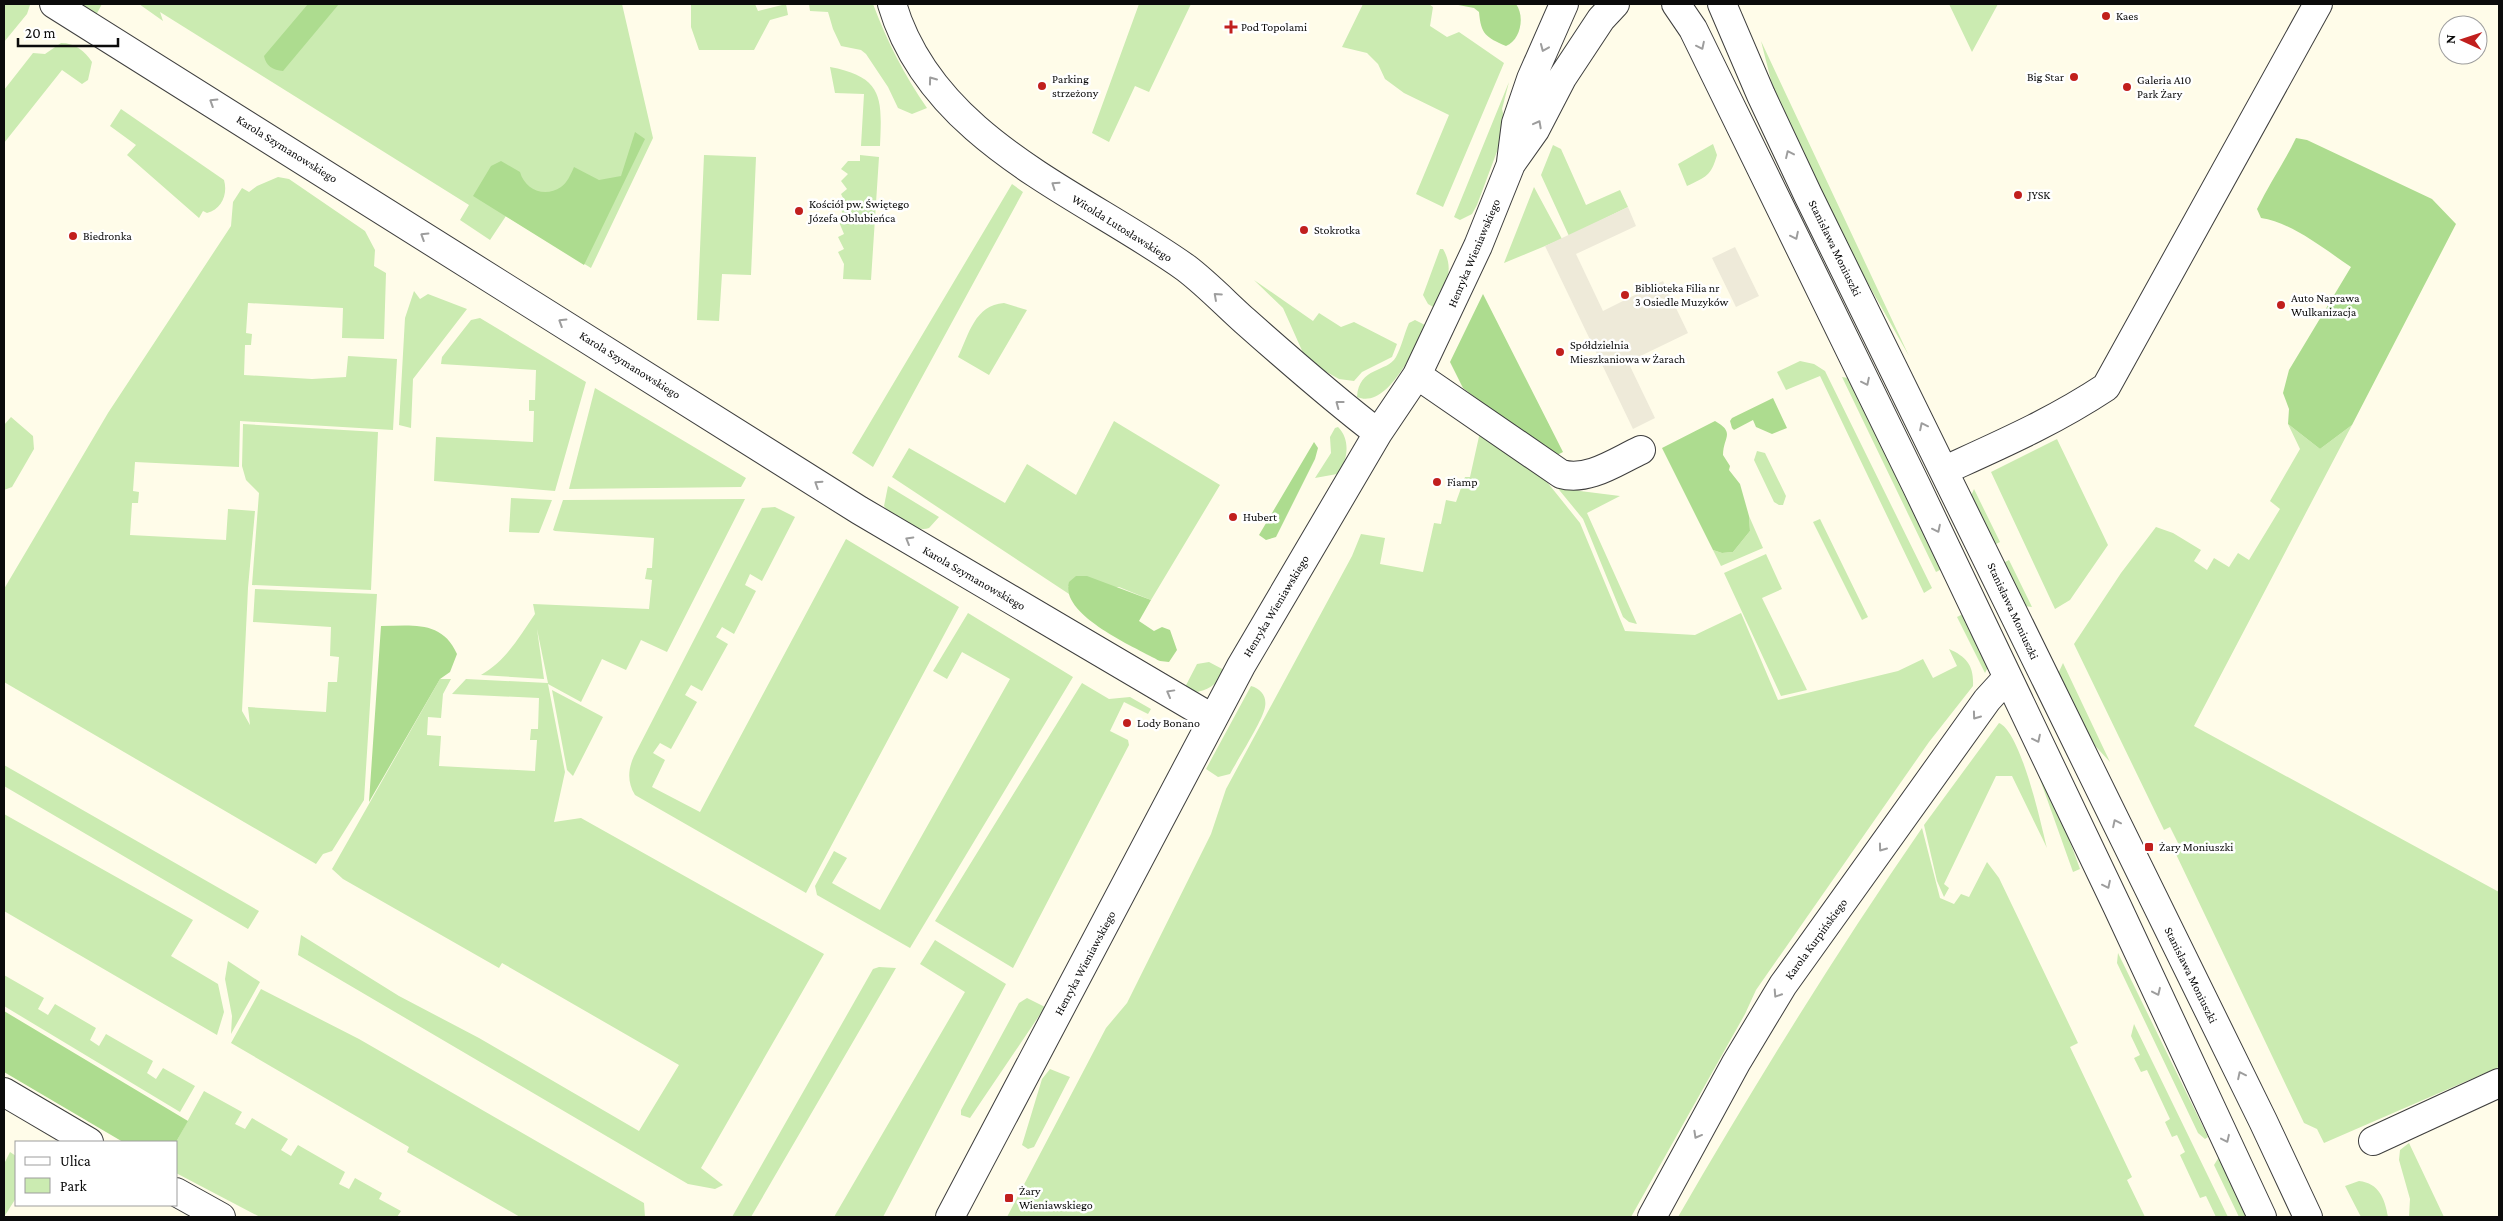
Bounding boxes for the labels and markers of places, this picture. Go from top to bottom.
place label: Kaes [2116,9,2139,23]
marker: Kaes [2100,10,2112,22]
place label: Pod Topolami [1241,20,1307,34]
marker: Pod Topolami [1225,21,1237,33]
place label: Big Star [2027,70,2065,84]
marker: Big Star [2068,71,2080,83]
place label: Parking strzeżony [1052,72,1099,100]
place label: Galeria A10 Park Żary [2137,73,2192,101]
marker: Parking strzeżony [1036,80,1048,92]
marker: Galeria A10 Park Żary [2121,81,2133,93]
place label: JYSK [2027,188,2050,202]
marker: JYSK [2012,189,2024,201]
place label: Kościół pw. Świętego Józefa Oblubieńca [808,197,909,225]
marker: Kościół pw. Świętego Józefa Oblubieńca [793,205,805,217]
place label: Stokrotka [1314,223,1361,237]
marker: Stokrotka [1298,224,1310,236]
place label: Biedronka [83,229,132,243]
marker: Biedronka [67,230,79,242]
place label: Biblioteka Filia nr 3 Osiedle Muzyków [1635,281,1729,309]
marker: Biblioteka Filia nr 3 Osiedle Muzyków [1619,289,1631,301]
place label: Auto Naprawa Wulkanizacja [2291,291,2360,319]
marker: Auto Naprawa Wulkanizacja [2275,299,2287,311]
place label: Spółdzielnia Mieszkaniowa w Żarach [1570,338,1686,366]
marker: Spółdzielnia Mieszkaniowa w Żarach [1554,346,1566,358]
place label: Fiamp [1447,475,1477,489]
marker: Fiamp [1431,476,1443,488]
place label: Hubert [1243,510,1278,524]
marker: Hubert [1227,511,1239,523]
place label: Lody Bonano [1137,716,1200,730]
marker: Lody Bonano [1121,717,1133,729]
place label: Żary Moniuszki [2159,840,2233,854]
marker: Żary Moniuszki [2143,841,2155,853]
place label: Żary Wieniawskiego [1019,1184,1093,1212]
marker: Żary Wieniawskiego [1003,1192,1015,1204]

